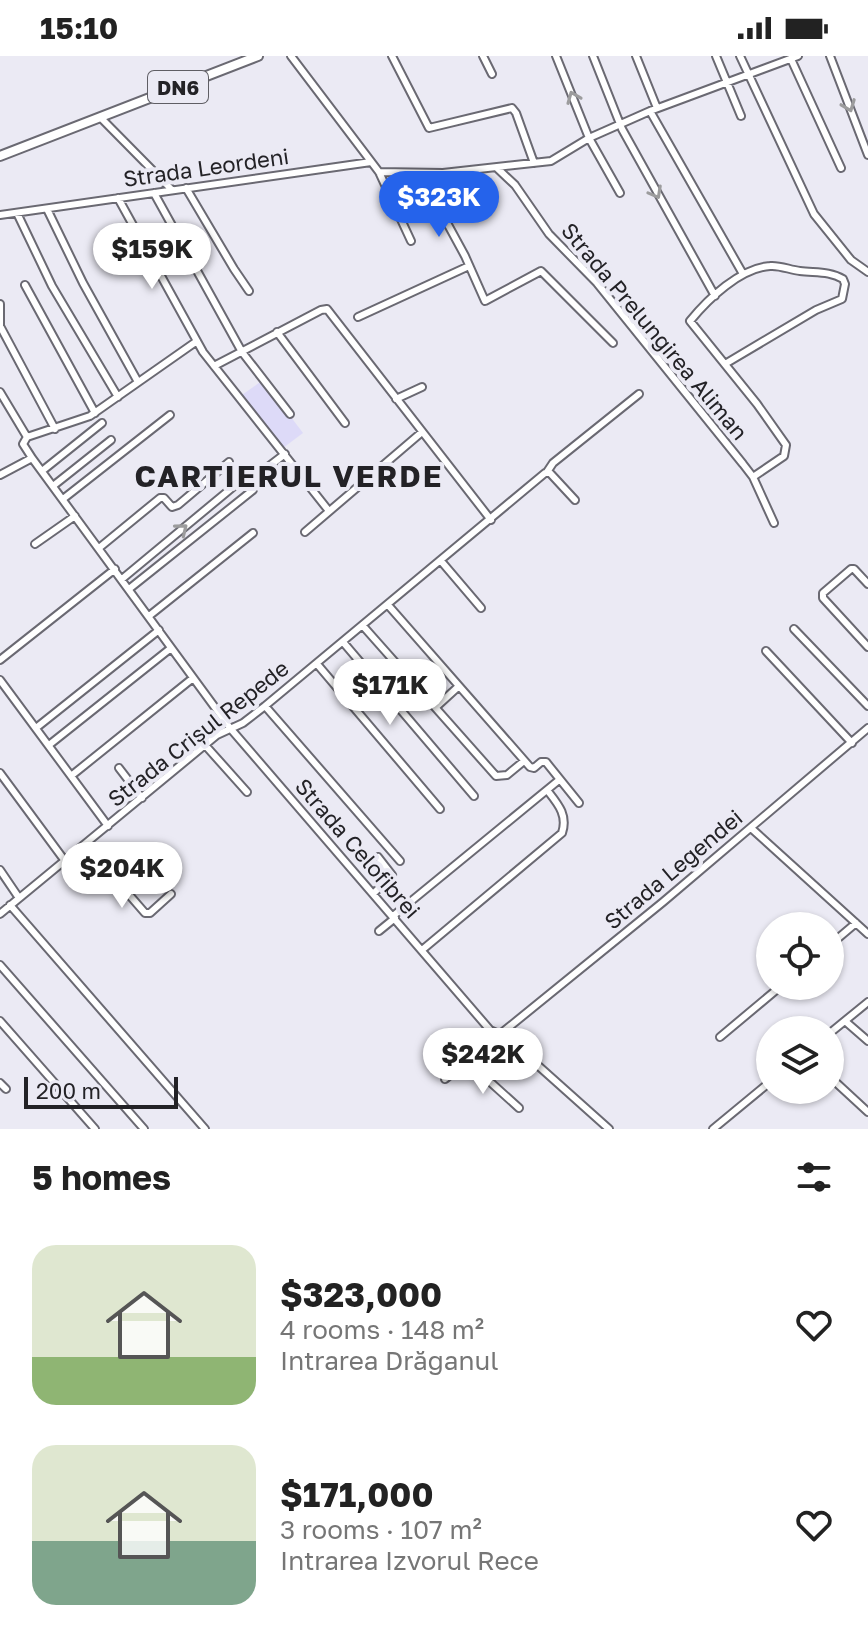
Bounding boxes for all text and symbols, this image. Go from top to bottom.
text: 15:10 [40,10,118,46]
road number: DN6 [148,71,208,103]
one-way arrow [566,91,582,105]
one-way arrow [839,98,856,112]
street label: Strada Leordeni [121,142,291,192]
pin: $323K [383,171,495,239]
text: $323K [397,181,481,212]
one-way arrow [646,184,662,199]
street label: Strada Prelungirea Aliman [556,217,754,445]
pin: $159K [96,223,208,291]
text: $159K [111,233,193,264]
district label: CARTIERUL VERDE [135,458,443,494]
one-way arrow [173,524,187,539]
street label: Strada Crișul Repede [102,654,294,812]
pin: $171K [334,659,446,727]
text: $171K [351,669,429,700]
street label: Strada Celofibrei [290,772,426,924]
street label: Strada Legendei [599,803,747,935]
pin: $204K [66,842,178,910]
text: $204K [79,852,165,883]
map controls [756,912,844,1104]
button: locate [756,912,844,1000]
button: layers [756,1016,844,1104]
pin: $242K [427,1028,539,1096]
text: $242K [441,1038,525,1069]
scale bar [24,1073,178,1109]
text: 200 m [36,1077,101,1104]
icon: filters [792,1155,836,1199]
text: 5 homes [32,1157,171,1197]
text: $323,000 [280,1274,442,1314]
icon: home [96,1277,192,1373]
icon: heart [792,1303,836,1347]
text: 4 rooms · 148 m² [280,1314,484,1345]
text: Intrarea Drăganul [280,1345,499,1376]
text: $171,000 [280,1474,434,1514]
icon: home [96,1477,192,1573]
icon: heart [792,1503,836,1547]
text: 3 rooms · 107 m² [280,1514,482,1545]
text: Intrarea Izvorul Rece [280,1545,539,1576]

